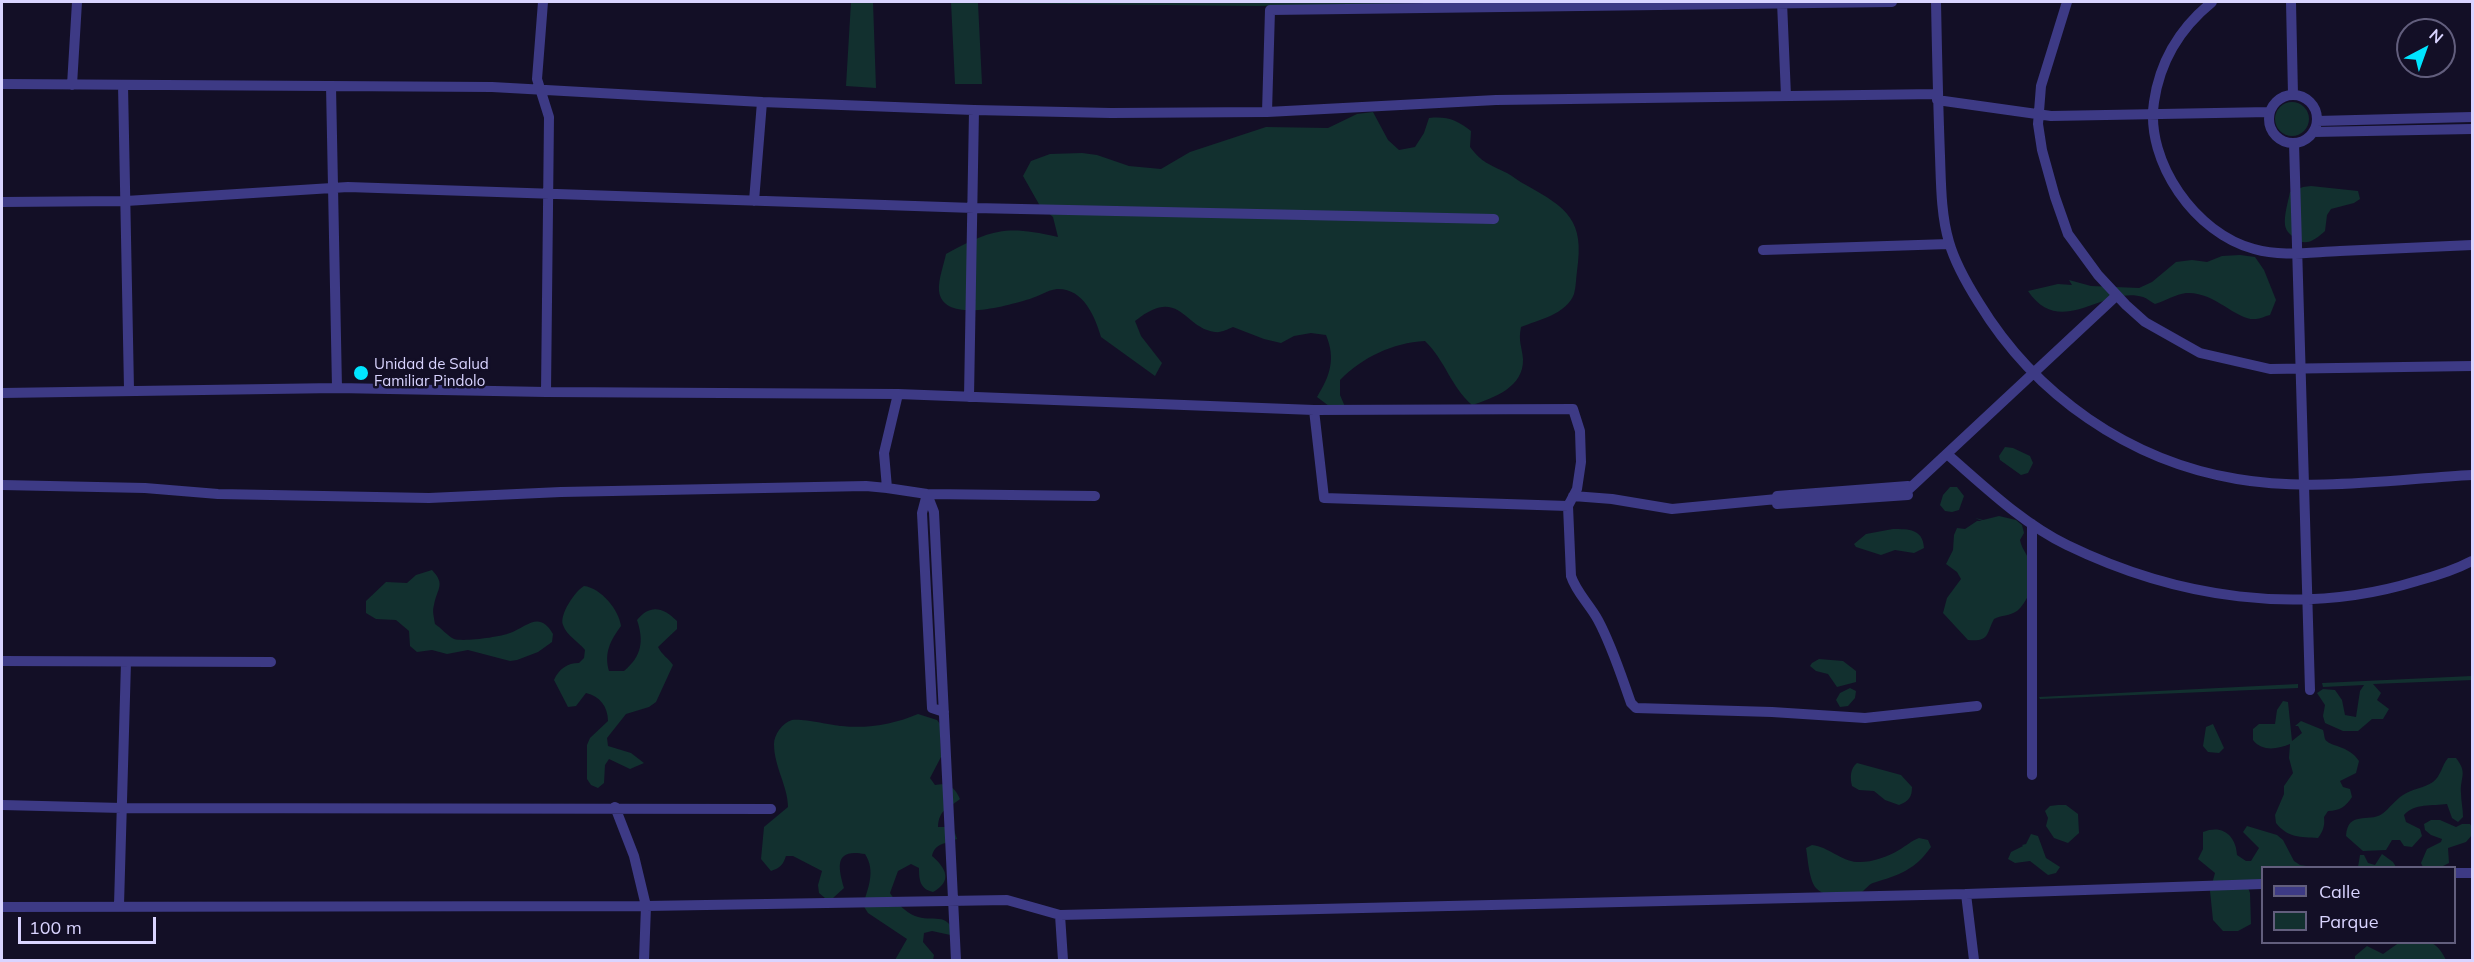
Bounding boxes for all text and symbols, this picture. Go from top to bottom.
north arrow [2396,18,2456,78]
text: N [2425,24,2448,47]
place label: Unidad de Salud Familiar Pindolo [374,355,489,390]
marker: Unidad de Salud Familiar Pindolo [352,364,370,382]
legend [2261,866,2456,944]
text: Calle [2319,880,2360,903]
scale bar [21,905,159,943]
text: Parque [2319,910,2378,933]
text: 100 m [29,916,82,939]

